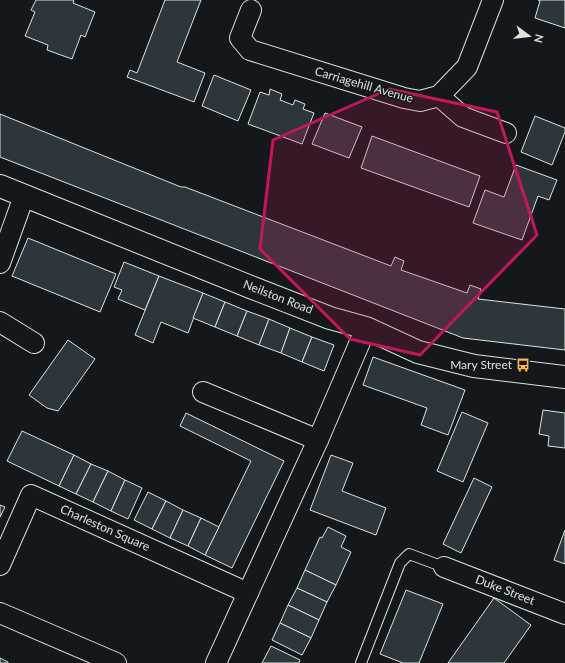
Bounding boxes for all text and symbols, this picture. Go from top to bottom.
north arrow [509,16,549,56]
text: N [532,33,547,44]
street label: Carriagehill Avenue [313,63,415,106]
street label: Neilston Road [241,276,315,317]
place label: Mary Street [450,357,513,372]
bus stop icon: Mary Street [515,357,531,373]
street label: Charleston Square [58,501,152,554]
street label: Duke Street [473,571,538,608]

